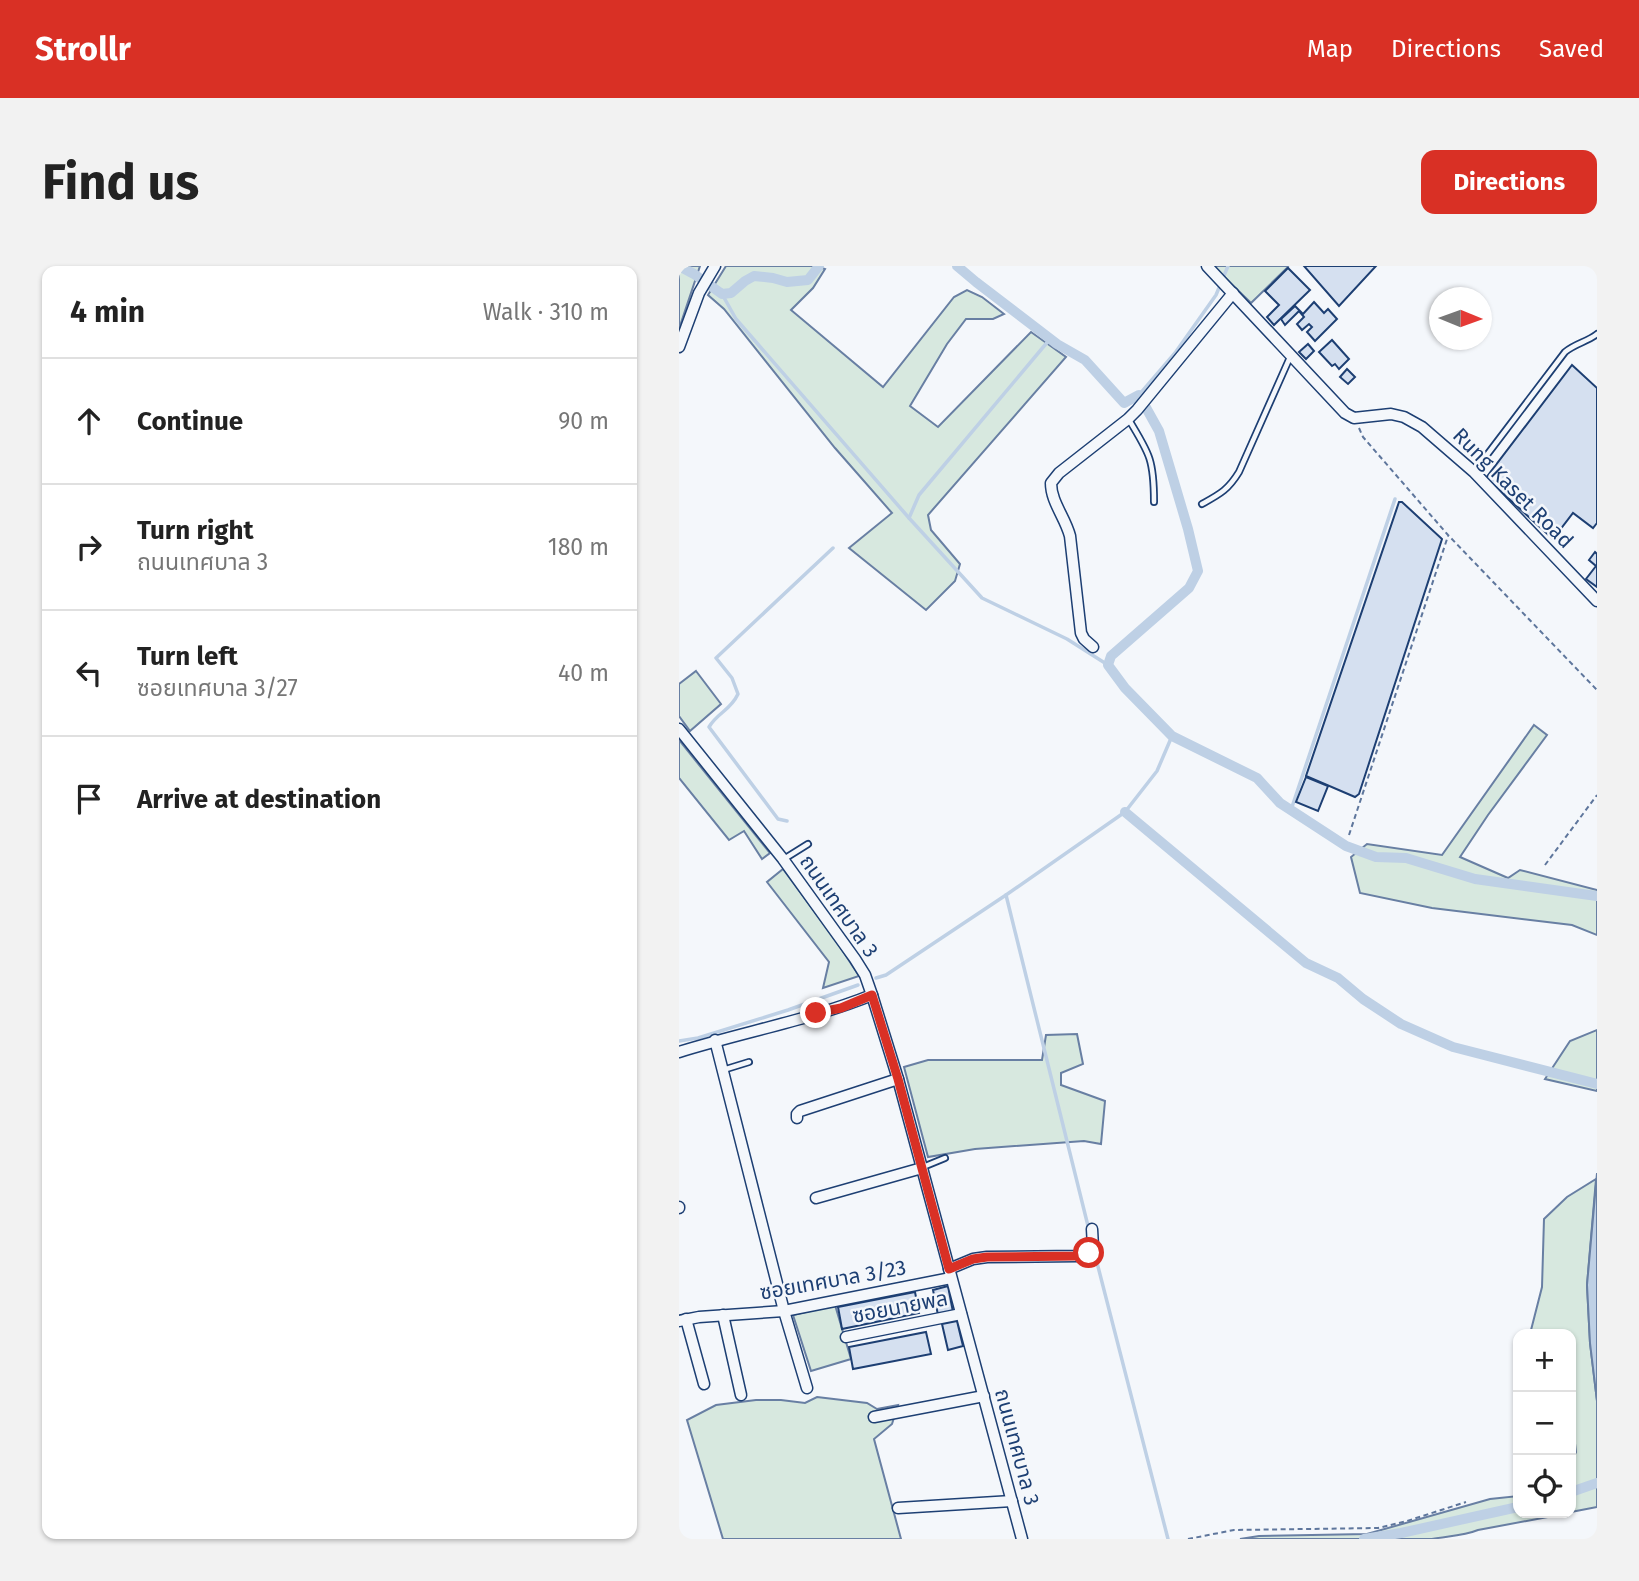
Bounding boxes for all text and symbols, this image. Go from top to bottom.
text: Strollr [35,29,131,69]
text: Map [1307,35,1353,63]
text: Directions [1391,35,1501,63]
text: Saved [1539,35,1604,63]
button: Directions [1421,150,1597,214]
text: Find us [42,153,199,212]
north arrow [1429,287,1492,350]
text: 4 min [70,294,145,330]
text: Walk · 310 m [483,298,609,326]
icon: ahead [70,402,108,440]
text: Continue [137,406,243,437]
text: 90 m [558,407,609,435]
street label: Rung Kaset Road [1447,422,1579,554]
text: Turn right [137,515,254,546]
icon: right [70,528,108,566]
text: 180 m [548,533,609,561]
text: ถนนเทศบาล 3 [137,548,268,576]
text: Turn left [137,641,238,672]
icon: left [70,654,108,692]
text: 40 m [558,659,609,687]
text: ซอยเทศบาล 3/27 [137,674,298,702]
icon: arrive [70,780,108,818]
text: Arrive at destination [137,784,381,815]
street label: ถนนเทศบาล 3 [794,849,884,963]
route end [800,997,831,1028]
route start [1073,1237,1104,1268]
street label: ซอยเทศบาล 3/23 [758,1254,908,1306]
street label: ซอยนายพล [850,1285,950,1329]
map controls [1513,1329,1576,1518]
button: + [1513,1329,1576,1392]
street label: ถนนเทศบาล 3 [989,1386,1045,1508]
button: − [1513,1392,1576,1455]
button: locate [1513,1455,1576,1518]

